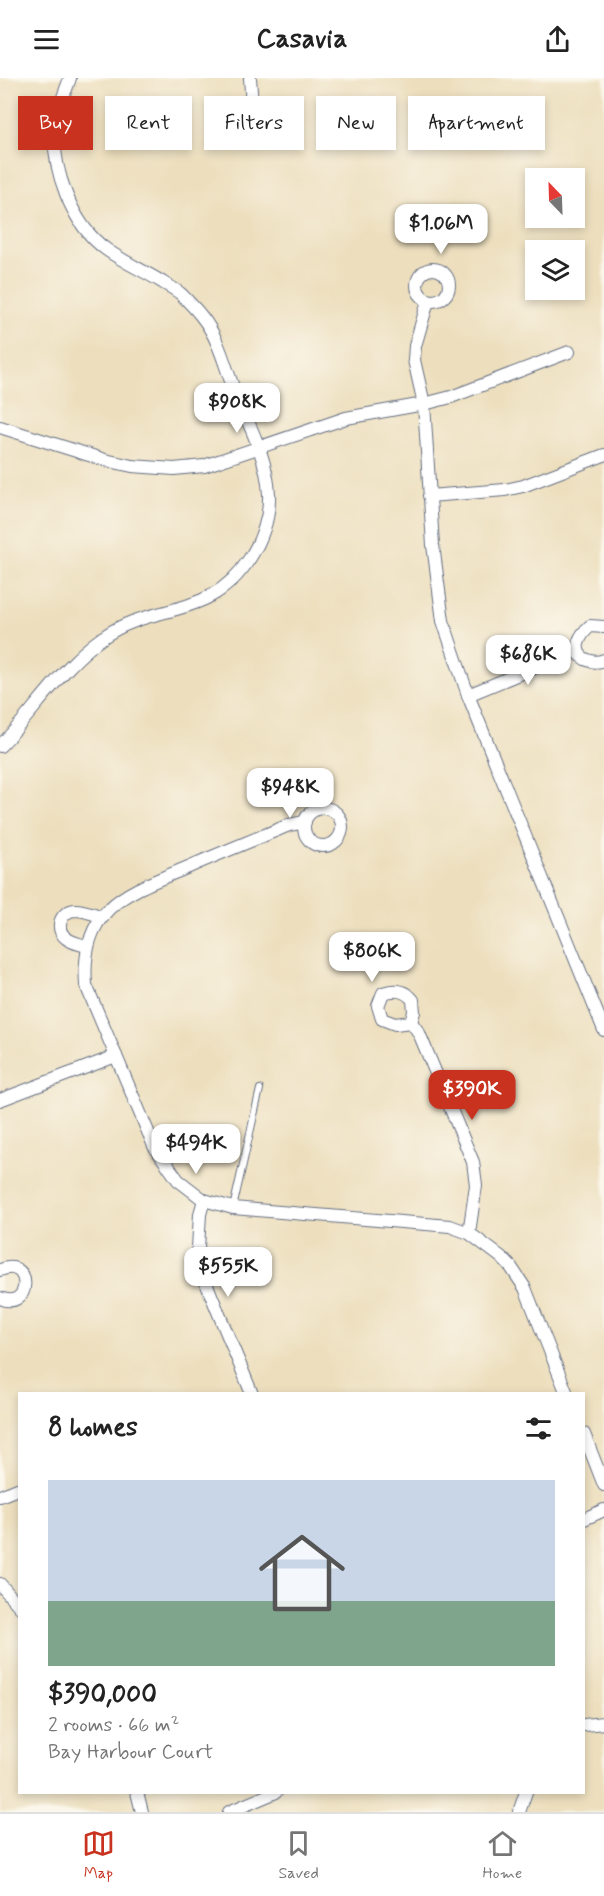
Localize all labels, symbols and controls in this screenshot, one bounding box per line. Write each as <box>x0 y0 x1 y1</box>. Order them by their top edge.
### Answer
text: Casavia <box>257 22 347 57</box>
icon: menu <box>30 23 63 56</box>
icon: share <box>541 23 574 56</box>
chip: Buy <box>18 96 93 150</box>
chip: Rent <box>105 96 192 150</box>
chip: Filters <box>204 96 304 150</box>
chip: New <box>316 96 396 150</box>
chip: Apartment <box>408 96 545 150</box>
north arrow <box>525 168 585 228</box>
map controls <box>525 168 585 300</box>
pin: $1.06M <box>392 204 490 255</box>
text: $1.06M <box>409 210 473 237</box>
button: layers <box>525 240 585 300</box>
pin: $908K <box>195 383 279 434</box>
text: $908K <box>208 389 266 416</box>
pin: $686K <box>486 635 570 686</box>
text: $686K <box>500 641 556 668</box>
pin: $948K <box>248 768 332 819</box>
text: $948K <box>261 774 319 801</box>
pin: $806K <box>330 932 414 983</box>
text: $806K <box>343 938 401 965</box>
pin: $390K <box>430 1070 514 1121</box>
text: $390K <box>443 1076 501 1103</box>
pin: $494K <box>154 1124 238 1175</box>
text: $494K <box>165 1130 227 1157</box>
pin: $555K <box>186 1247 270 1298</box>
text: $555K <box>198 1253 258 1280</box>
text: 8 homes <box>48 1411 138 1445</box>
icon: filters <box>522 1412 555 1445</box>
icon: home <box>248 1519 356 1627</box>
text: $390,000 <box>48 1678 157 1712</box>
text: 2 rooms · 66 m² <box>48 1712 179 1739</box>
text: Bay Harbour Court <box>48 1739 213 1766</box>
tab: Map <box>82 1827 115 1884</box>
tab: Saved <box>278 1827 319 1884</box>
tab: Home <box>482 1827 522 1884</box>

